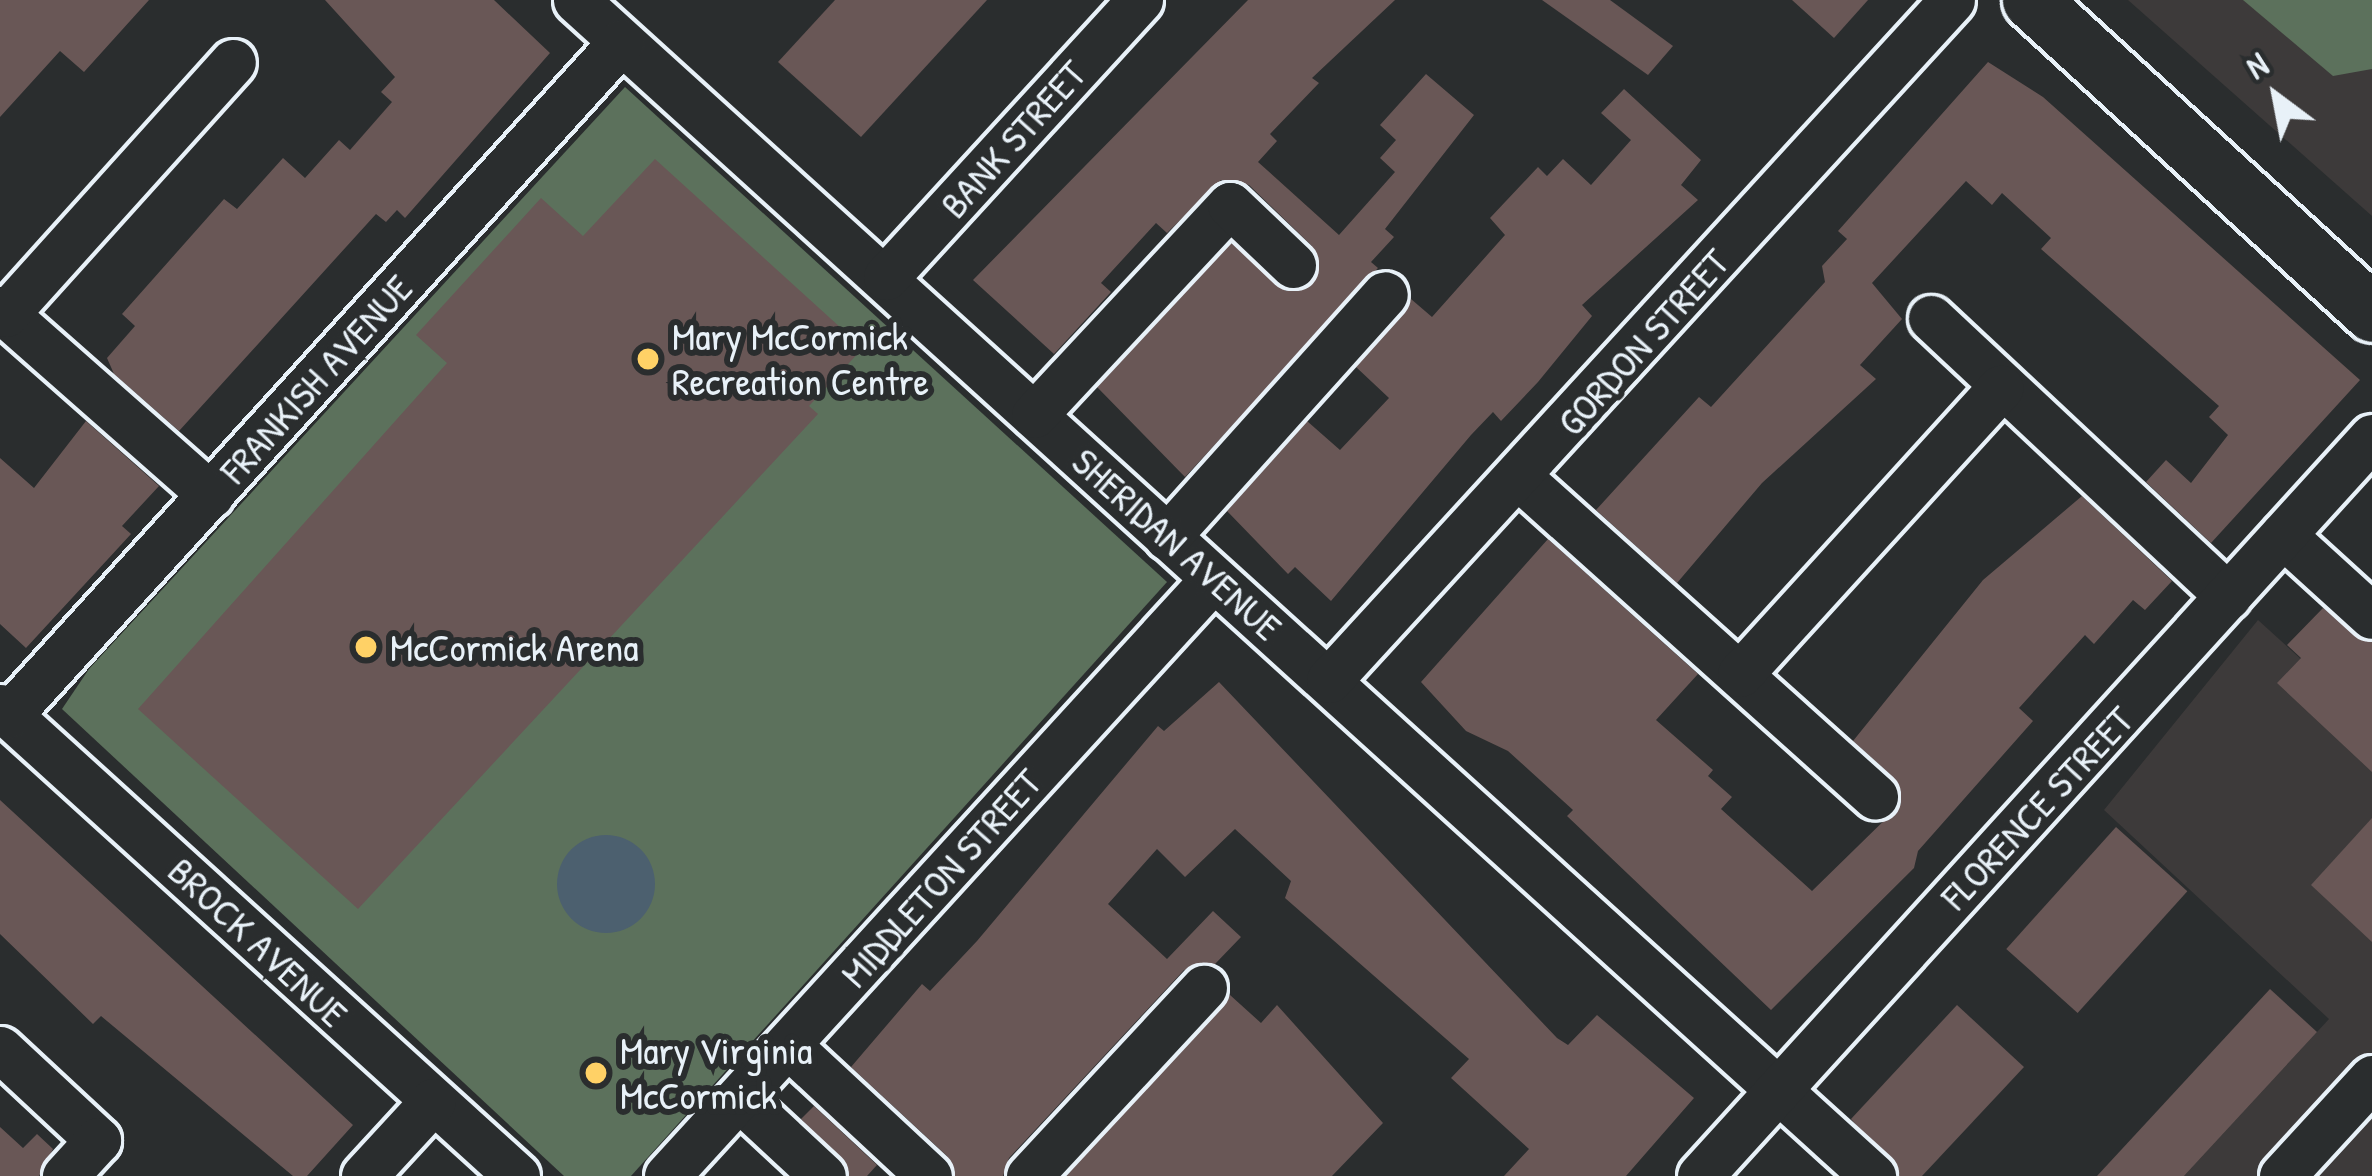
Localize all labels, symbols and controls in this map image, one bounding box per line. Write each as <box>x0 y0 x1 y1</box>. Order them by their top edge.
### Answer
north arrow <box>2216 36 2336 156</box>
text: N <box>2238 42 2276 89</box>
street label: BANK STREET <box>930 51 1096 227</box>
street label: GORDON STREET <box>1547 239 1739 445</box>
street label: FRANKISH AVENUE <box>210 265 422 493</box>
place label: Mary McCormick Recreation Centre <box>672 314 929 405</box>
marker: Mary McCormick Recreation Centre <box>635 346 661 372</box>
street label: SHERIDAN AVENUE <box>1063 438 1291 650</box>
place label: McCormick Arena <box>390 624 638 670</box>
marker: McCormick Arena <box>353 634 379 660</box>
street label: FLORENCE STREET <box>1931 697 2143 919</box>
street label: MIDDLETON STREET <box>831 759 1051 997</box>
street label: BROCK AVENUE <box>159 847 357 1037</box>
place label: Mary Virginia McCormick <box>620 1028 812 1119</box>
marker: Mary Virginia McCormick <box>583 1060 609 1086</box>

